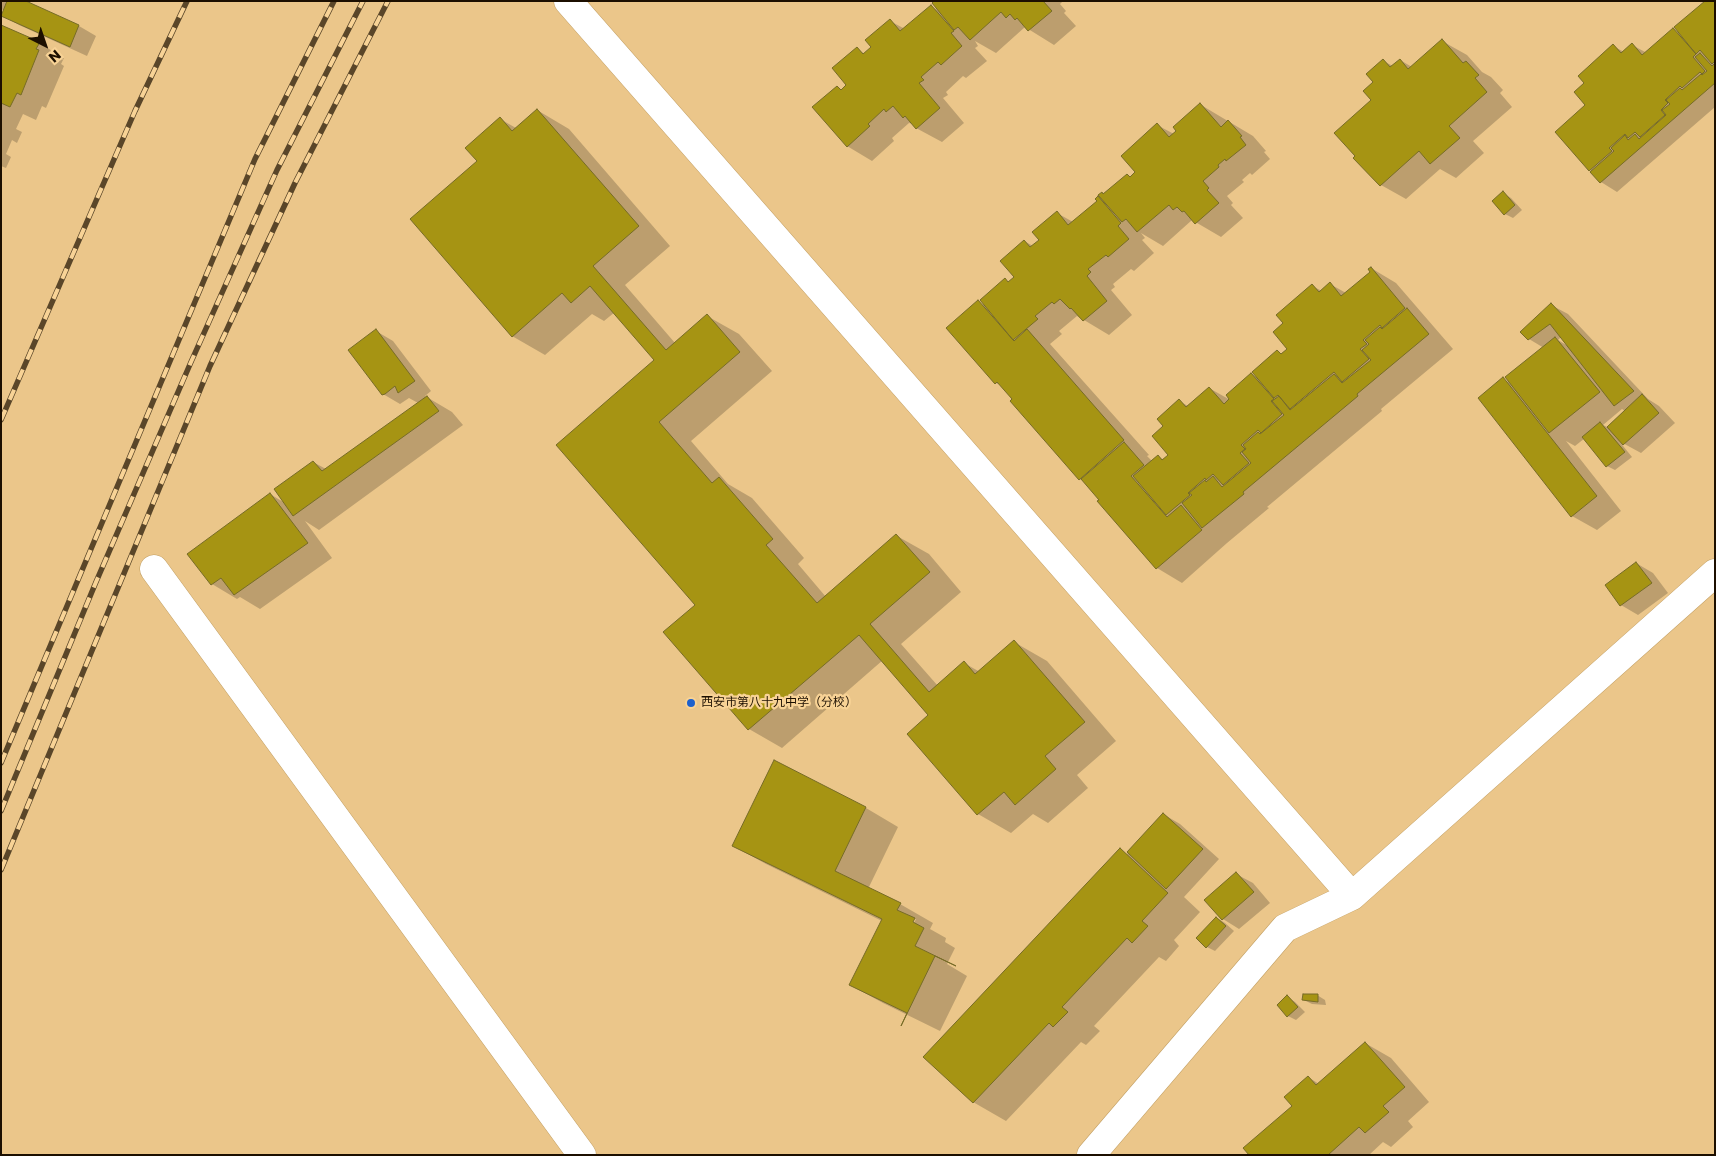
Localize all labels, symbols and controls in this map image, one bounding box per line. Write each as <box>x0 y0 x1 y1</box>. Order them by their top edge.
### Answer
north arrow <box>20 20 70 70</box>
text: N <box>44 45 65 67</box>
place label: 西安市第八十九中学（分校） <box>701 696 857 710</box>
marker: 西安市第八十九中学（分校） <box>685 697 697 709</box>

